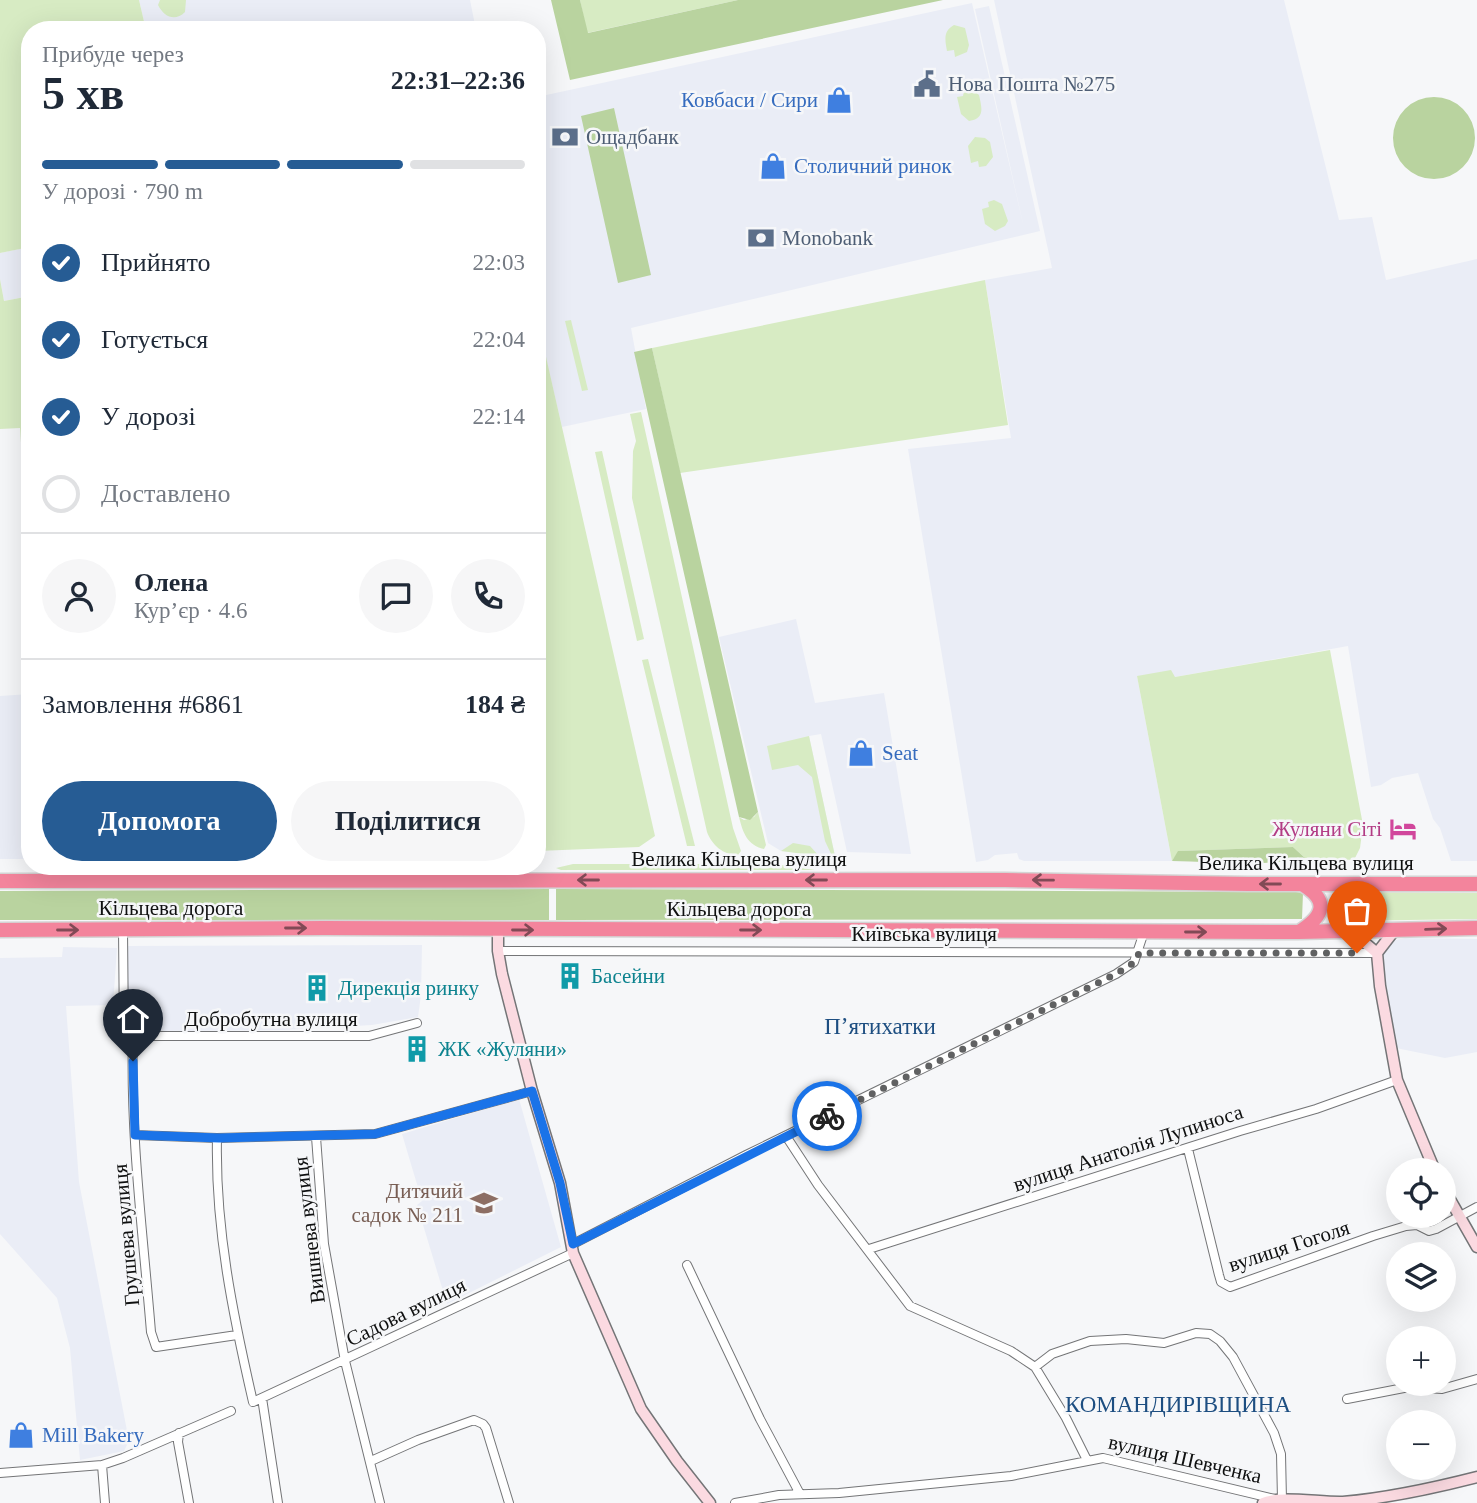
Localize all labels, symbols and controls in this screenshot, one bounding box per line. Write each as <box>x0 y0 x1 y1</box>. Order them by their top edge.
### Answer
text: Прибуде через <box>42 42 184 67</box>
text: 22:31–22:36 <box>391 66 525 95</box>
text: 5 хв <box>42 68 124 119</box>
public building icon: Нова Пошта №275 <box>912 69 942 99</box>
place label: Нова Пошта №275 <box>948 72 1115 96</box>
shop icon: Ковбаси / Сири <box>824 85 854 115</box>
place label: Ковбаси / Сири <box>681 88 818 112</box>
bank icon: Ощадбанк <box>550 122 580 152</box>
place label: Ощадбанк <box>586 125 680 149</box>
shop icon: Столичний ринок <box>758 151 788 181</box>
place label: Столичний ринок <box>794 154 953 178</box>
text: У дорозі · 790 m <box>42 179 203 204</box>
bank icon: Monobank <box>746 223 776 253</box>
place label: Monobank <box>782 226 873 250</box>
icon: check <box>42 244 80 282</box>
text: Прийнято <box>101 248 211 277</box>
text: 22:03 <box>473 250 525 275</box>
icon: check <box>42 321 80 359</box>
text: Готується <box>101 325 208 354</box>
text: 22:04 <box>473 327 525 352</box>
icon: check <box>42 398 80 436</box>
text: У дорозі <box>101 402 196 431</box>
text: 22:14 <box>473 404 525 429</box>
text: Доставлено <box>101 479 231 508</box>
button: person <box>42 559 116 633</box>
button: chat <box>359 559 433 633</box>
button: phone <box>451 559 525 633</box>
text: Олена <box>134 568 208 597</box>
text: Кур’єр · 4.6 <box>134 598 248 623</box>
text: Замовлення #6861 <box>42 690 244 719</box>
text: 184 ₴ <box>465 690 525 719</box>
shop icon: Seat <box>846 738 876 768</box>
place label: Seat <box>882 741 918 765</box>
button: Допомога <box>42 781 277 861</box>
button: Поділитися <box>291 781 525 861</box>
hotel icon: Жуляни Сіті <box>1388 814 1418 844</box>
place label: Жуляни Сіті <box>1272 817 1382 841</box>
street label: Велика Кільцева вулиця <box>631 847 847 871</box>
street label: Велика Кільцева вулиця <box>1198 851 1414 875</box>
one-way arrow <box>577 873 600 887</box>
one-way arrow <box>804 873 827 887</box>
one-way arrow <box>1032 874 1055 887</box>
one-way arrow <box>1259 877 1282 891</box>
pin <box>1327 881 1387 953</box>
icon: bag <box>1338 892 1376 930</box>
street label: Кільцева дорога <box>99 896 244 920</box>
street label: Кільцева дорога <box>667 897 812 921</box>
one-way arrow <box>284 921 307 935</box>
street label: Київська вулиця <box>851 922 997 946</box>
one-way arrow <box>56 923 79 937</box>
one-way arrow <box>511 923 534 937</box>
one-way arrow <box>739 923 762 937</box>
one-way arrow <box>1424 923 1447 936</box>
one-way arrow <box>1184 925 1207 939</box>
building icon: Басейни <box>555 961 585 991</box>
place label: Басейни <box>591 964 665 988</box>
building icon: Дирекція ринку <box>302 973 332 1003</box>
place label: Дирекція ринку <box>338 976 479 1000</box>
pin <box>103 989 163 1061</box>
icon: home <box>114 1000 152 1038</box>
street label: Добробутна вулиця <box>184 1007 358 1031</box>
district label: Пʼятихатки <box>824 1014 936 1039</box>
building icon: ЖК «Жуляни» <box>402 1034 432 1064</box>
place label: ЖК «Жуляни» <box>438 1037 567 1061</box>
courier <box>792 1081 862 1151</box>
icon: bike <box>808 1097 846 1135</box>
street label: вулиця Анатолія Лупиноса <box>1010 1099 1246 1196</box>
street label: Вишнева вулиця <box>288 1155 330 1305</box>
map controls <box>1386 1158 1456 1480</box>
button: locate <box>1386 1158 1456 1228</box>
street label: Грушева вулиця <box>108 1163 144 1307</box>
place label: Дитячий садок № 211 <box>351 1179 463 1227</box>
school or university icon: Дитячий садок № 211 <box>469 1188 499 1218</box>
street label: вулиця Гоголя <box>1225 1215 1353 1277</box>
button: layers <box>1386 1242 1456 1312</box>
street label: Садова вулиця <box>342 1273 470 1351</box>
button: + <box>1386 1326 1456 1396</box>
district label: КОМАНДИРІВЩИНА <box>1065 1392 1291 1417</box>
button: − <box>1386 1410 1456 1480</box>
shop icon: Mill Bakery <box>6 1420 36 1450</box>
place label: Mill Bakery <box>42 1423 145 1447</box>
street label: вулиця Шевченка <box>1106 1430 1265 1488</box>

